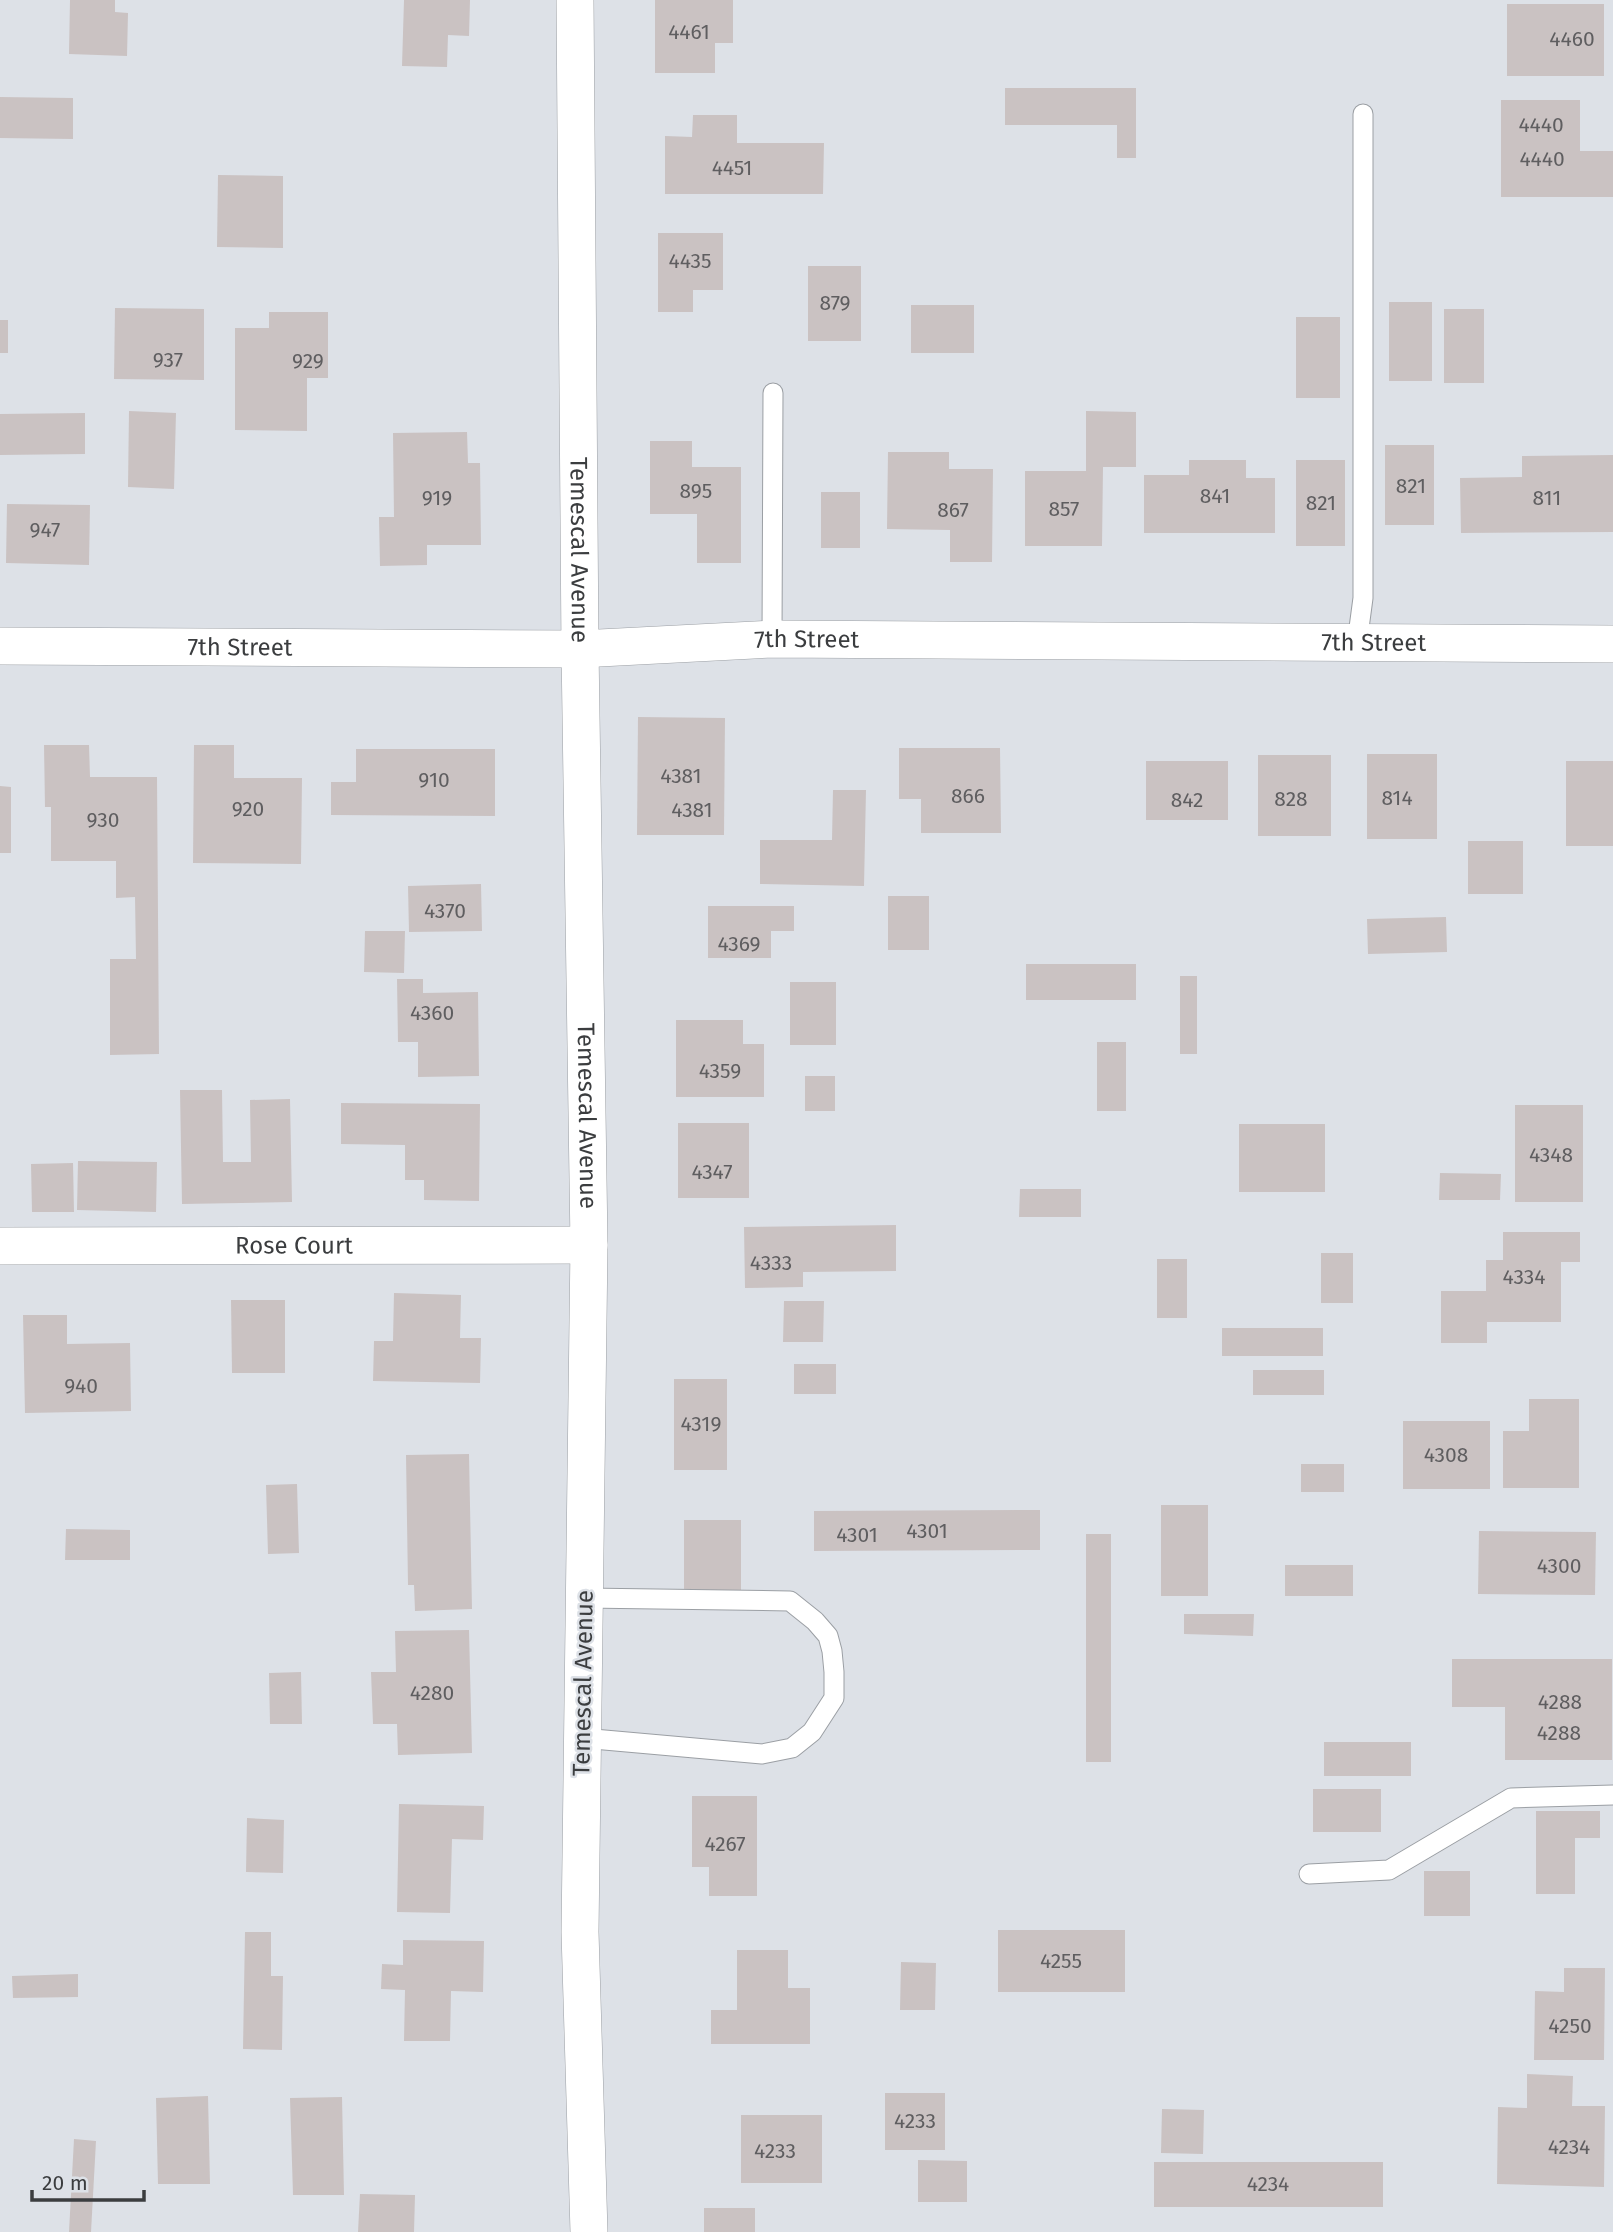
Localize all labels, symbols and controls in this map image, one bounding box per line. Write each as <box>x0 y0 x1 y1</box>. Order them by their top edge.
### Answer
house number: 4461 <box>668 19 710 45</box>
house number: 4460 <box>1549 26 1595 52</box>
house number: 4440 <box>1518 112 1564 138</box>
house number: 4440 <box>1519 146 1565 172</box>
house number: 4451 <box>712 155 752 181</box>
house number: 4435 <box>669 248 712 274</box>
house number: 879 <box>819 290 851 316</box>
house number: 937 <box>153 347 183 373</box>
house number: 929 <box>292 348 324 374</box>
street label: Temescal Avenue <box>565 457 594 643</box>
house number: 821 <box>1396 473 1426 499</box>
house number: 895 <box>680 478 712 504</box>
house number: 841 <box>1200 483 1230 509</box>
house number: 919 <box>422 485 452 511</box>
house number: 811 <box>1533 485 1561 511</box>
house number: 821 <box>1306 490 1336 516</box>
house number: 857 <box>1049 496 1079 522</box>
house number: 867 <box>937 497 969 523</box>
house number: 947 <box>30 517 60 543</box>
street label: 7th Street <box>754 625 860 654</box>
street label: 7th Street <box>1321 628 1427 657</box>
street label: 7th Street <box>187 633 293 662</box>
house number: 4381 <box>660 763 702 789</box>
house number: 910 <box>418 767 450 793</box>
house number: 866 <box>951 783 985 809</box>
house number: 814 <box>1381 785 1413 811</box>
house number: 828 <box>1274 786 1308 812</box>
house number: 842 <box>1171 787 1203 813</box>
house number: 920 <box>232 796 264 822</box>
house number: 4381 <box>671 797 713 823</box>
house number: 930 <box>87 807 119 833</box>
house number: 4370 <box>424 898 466 924</box>
house number: 4369 <box>717 931 761 957</box>
house number: 4360 <box>410 1000 454 1026</box>
street label: Temescal Avenue <box>572 1023 602 1209</box>
house number: 4359 <box>699 1058 741 1084</box>
house number: 4348 <box>1529 1142 1573 1168</box>
house number: 4347 <box>691 1159 733 1185</box>
street label: Rose Court <box>235 1231 353 1260</box>
house number: 4333 <box>750 1250 792 1276</box>
house number: 4334 <box>1503 1264 1545 1290</box>
house number: 940 <box>64 1373 98 1399</box>
house number: 4319 <box>681 1411 721 1437</box>
house number: 4308 <box>1424 1442 1468 1468</box>
house number: 4301 <box>906 1518 948 1544</box>
house number: 4301 <box>836 1522 878 1548</box>
house number: 4300 <box>1537 1553 1581 1579</box>
street label: Temescal Avenue <box>567 1590 599 1776</box>
house number: 4280 <box>410 1680 454 1706</box>
house number: 4288 <box>1538 1689 1582 1715</box>
house number: 4288 <box>1537 1720 1581 1746</box>
house number: 4267 <box>704 1831 746 1857</box>
house number: 4255 <box>1040 1948 1082 1974</box>
house number: 4250 <box>1548 2013 1592 2039</box>
house number: 4233 <box>894 2108 936 2134</box>
house number: 4234 <box>1548 2134 1590 2160</box>
house number: 4233 <box>754 2138 796 2164</box>
scale bar <box>32 2158 144 2202</box>
text: 20 m <box>42 2170 88 2196</box>
house number: 4234 <box>1247 2171 1289 2197</box>

